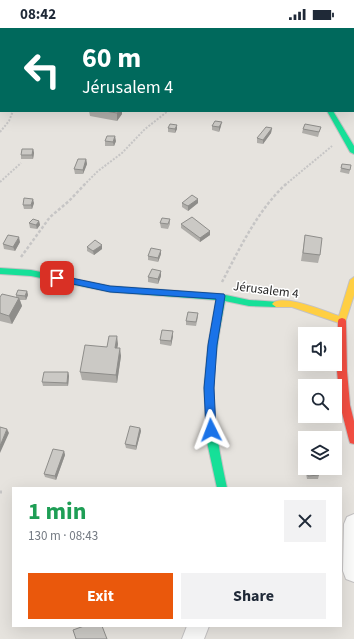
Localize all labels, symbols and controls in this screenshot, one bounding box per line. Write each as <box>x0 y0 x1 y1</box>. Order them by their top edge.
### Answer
text: 08:42 <box>20 4 56 25</box>
text: 60 m <box>82 38 141 78</box>
icon: left <box>16 44 68 96</box>
text: Jérusalem 4 <box>82 75 173 100</box>
pin <box>40 261 74 295</box>
icon: arrive <box>46 267 68 289</box>
street label: Jérusalem 4 <box>232 277 300 303</box>
map controls <box>298 327 342 475</box>
button: sound <box>298 327 342 371</box>
button: search <box>298 379 342 423</box>
position arrow <box>190 409 232 451</box>
button: layers <box>298 431 342 475</box>
text: 1 min <box>28 494 86 529</box>
button: close <box>284 500 326 542</box>
text: 130 m · 08:43 <box>28 527 98 545</box>
button: Exit <box>28 573 173 619</box>
button: Share <box>181 573 326 619</box>

